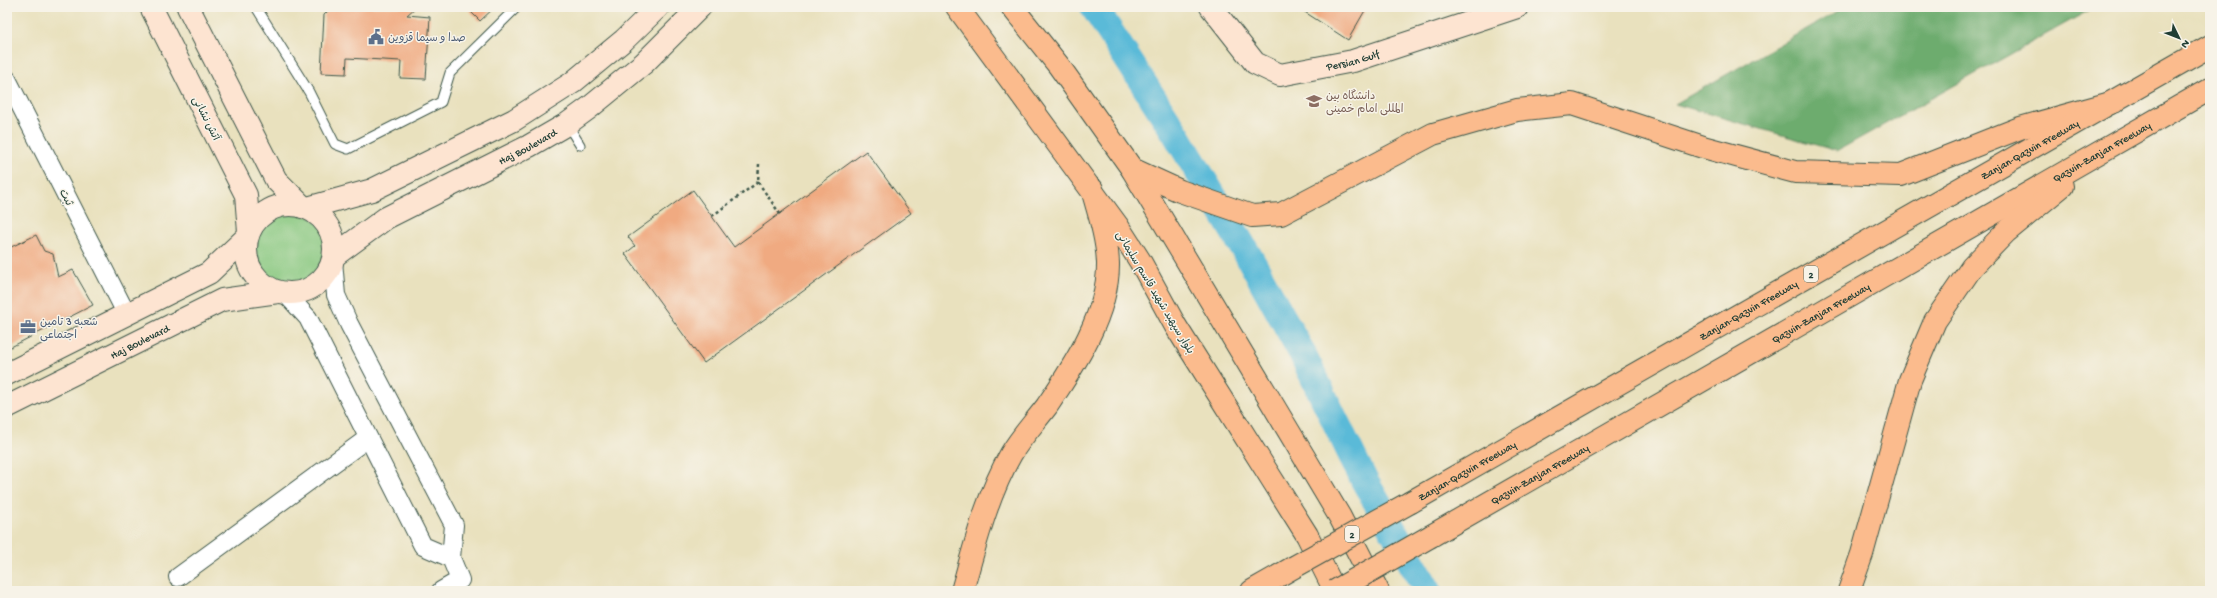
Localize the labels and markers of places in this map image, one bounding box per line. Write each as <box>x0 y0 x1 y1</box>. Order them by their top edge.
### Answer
public building icon: صدا و سیما قزوین <box>367 28 385 46</box>
place label: صدا و سیما قزوین <box>388 32 466 45</box>
place label: دانشگاه بین المللی امام خمینی <box>1326 89 1403 117</box>
school or university icon: دانشگاه بین المللی امام خمینی <box>1305 92 1323 110</box>
place label: شعبه 3 تامین اجتماعی <box>40 316 98 342</box>
office icon: شعبه 3 تامین اجتماعی <box>19 318 37 336</box>

